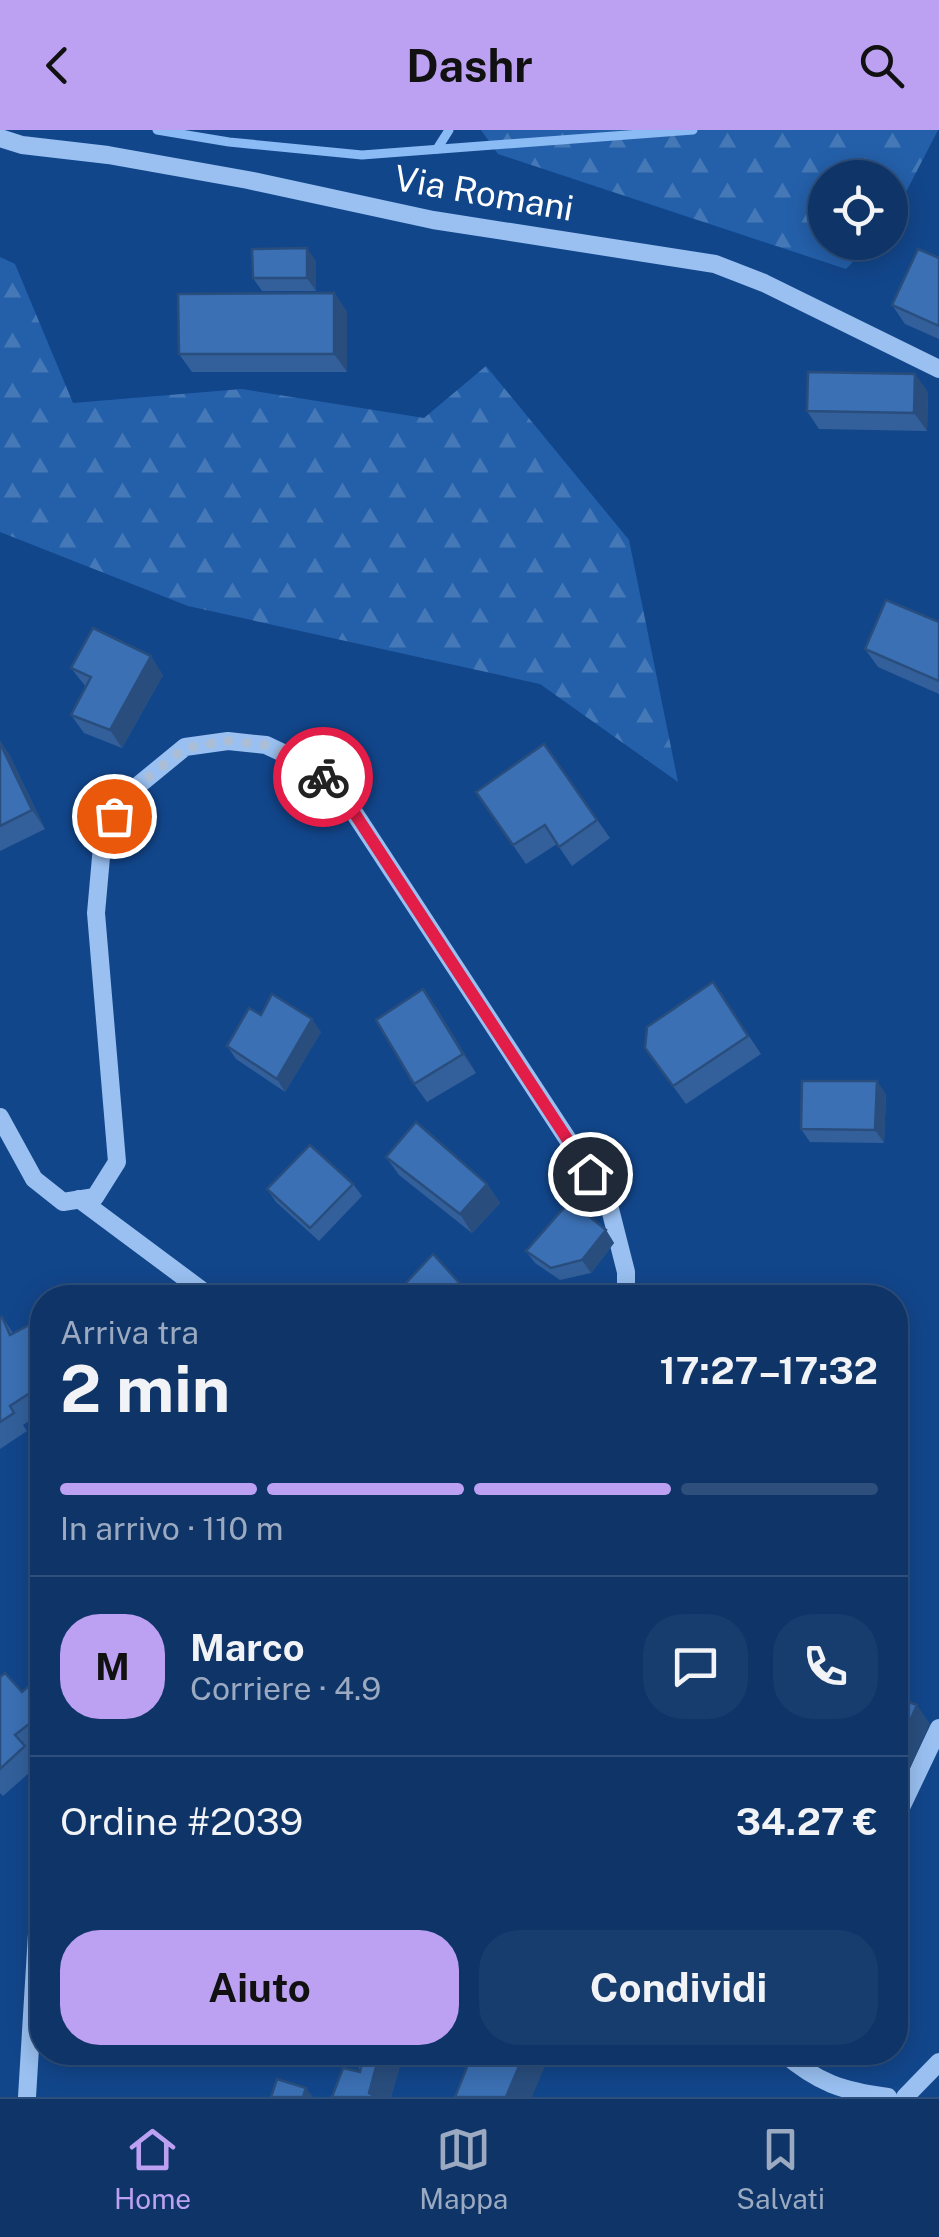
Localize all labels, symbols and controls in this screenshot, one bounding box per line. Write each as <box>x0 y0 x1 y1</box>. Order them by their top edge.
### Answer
icon: back <box>30 38 85 93</box>
icon: search <box>854 38 909 93</box>
text: Dashr <box>406 39 533 92</box>
street label: Via Romani <box>391 157 577 229</box>
map controls <box>808 160 908 260</box>
button: locate <box>808 160 908 260</box>
courier <box>273 727 373 827</box>
icon: bike <box>296 750 351 805</box>
pin <box>72 774 157 859</box>
icon: bag <box>87 789 142 844</box>
pin <box>548 1132 633 1217</box>
icon: home <box>563 1147 618 1202</box>
text: Arriva tra <box>60 1314 199 1351</box>
text: 17:27–17:32 <box>659 1348 878 1393</box>
text: 2 min <box>60 1350 230 1427</box>
text: In arrivo · 110 m <box>60 1510 283 1547</box>
button: chat <box>643 1614 748 1719</box>
button: phone <box>773 1614 878 1719</box>
text: Marco <box>190 1625 305 1670</box>
text: M <box>95 1644 130 1689</box>
text: Corriere · 4.9 <box>190 1670 381 1707</box>
text: Ordine #2039 <box>60 1799 303 1844</box>
text: 34.27 € <box>736 1799 878 1844</box>
button: Aiuto <box>60 1930 459 2045</box>
button: Condividi <box>479 1930 878 2045</box>
tab: Home <box>114 2122 191 2215</box>
tab: Mappa <box>419 2122 508 2215</box>
tab: Salvati <box>736 2122 825 2215</box>

